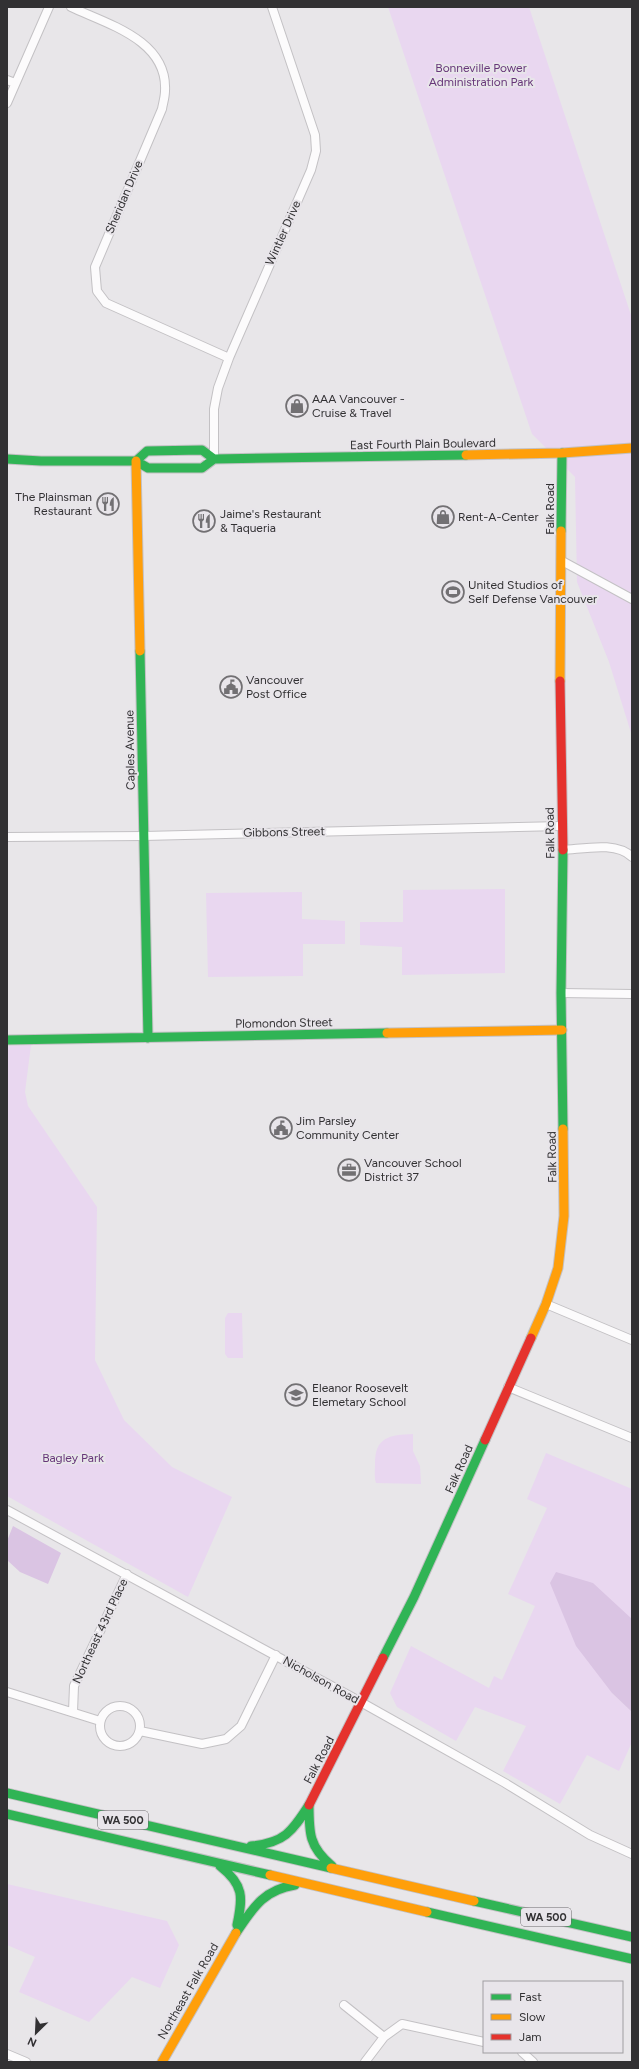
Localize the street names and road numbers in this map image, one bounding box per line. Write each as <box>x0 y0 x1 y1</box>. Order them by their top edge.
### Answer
street label: Sheridan Drive <box>102 158 146 236</box>
street label: Wintler Drive <box>262 198 304 268</box>
street label: East Fourth Plain Boulevard <box>350 436 496 452</box>
street label: Falk Road <box>543 483 557 535</box>
street label: Caples Avenue <box>122 709 138 790</box>
street label: Falk Road <box>543 807 557 859</box>
street label: Gibbons Street <box>243 824 325 840</box>
street label: Plomondon Street <box>235 1015 333 1031</box>
street label: Falk Road <box>545 1131 559 1183</box>
street label: Falk Road <box>442 1443 476 1495</box>
street label: Northeast 43rd Place <box>70 1576 131 1686</box>
street label: Nicholson Road <box>281 1653 361 1707</box>
street label: Falk Road <box>301 1734 337 1786</box>
road number: WA 500 <box>98 1811 148 1829</box>
road number: WA 500 <box>521 1908 571 1926</box>
street label: Northeast Falk Road <box>155 1940 221 2042</box>

